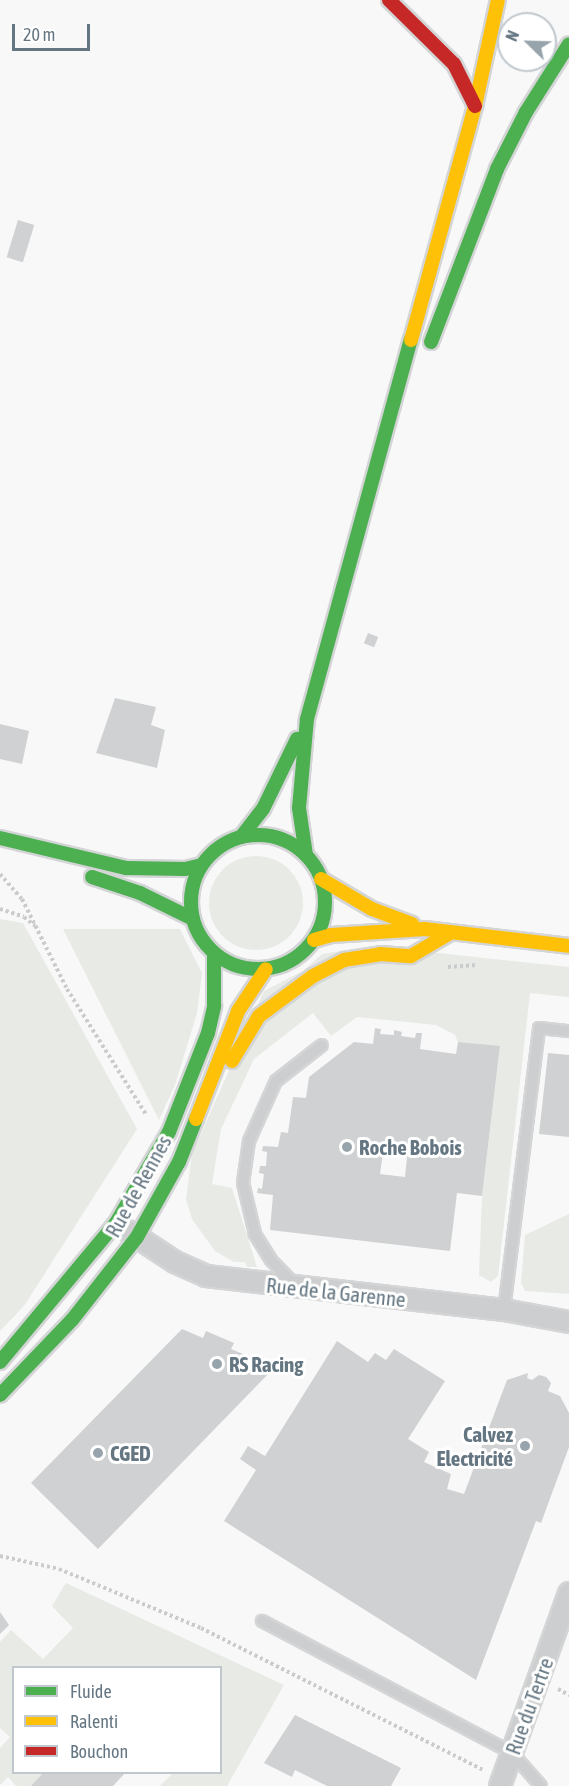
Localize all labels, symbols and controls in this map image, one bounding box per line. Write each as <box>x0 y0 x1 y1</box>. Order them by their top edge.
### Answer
scale bar <box>15 12 93 50</box>
north arrow <box>497 12 557 72</box>
text: 20 m <box>23 24 55 45</box>
text: N <box>502 28 522 44</box>
street label: Rue de Rennes <box>100 1131 176 1241</box>
place label: Roche Bobois <box>359 1134 462 1160</box>
marker: Roche Bobois <box>340 1140 354 1154</box>
street label: Rue de la Garenne <box>265 1272 407 1312</box>
place label: RS Racing <box>229 1351 303 1377</box>
marker: RS Racing <box>210 1357 224 1371</box>
place label: Calvez Electricité <box>436 1421 513 1471</box>
marker: Calvez Electricité <box>518 1439 532 1453</box>
place label: CGED <box>110 1440 151 1466</box>
marker: CGED <box>91 1446 105 1460</box>
street label: Rue du Tertre <box>500 1654 558 1758</box>
legend <box>12 1666 222 1774</box>
text: Fluide <box>70 1681 112 1702</box>
text: Ralenti <box>70 1711 118 1732</box>
text: Bouchon <box>70 1741 128 1762</box>

